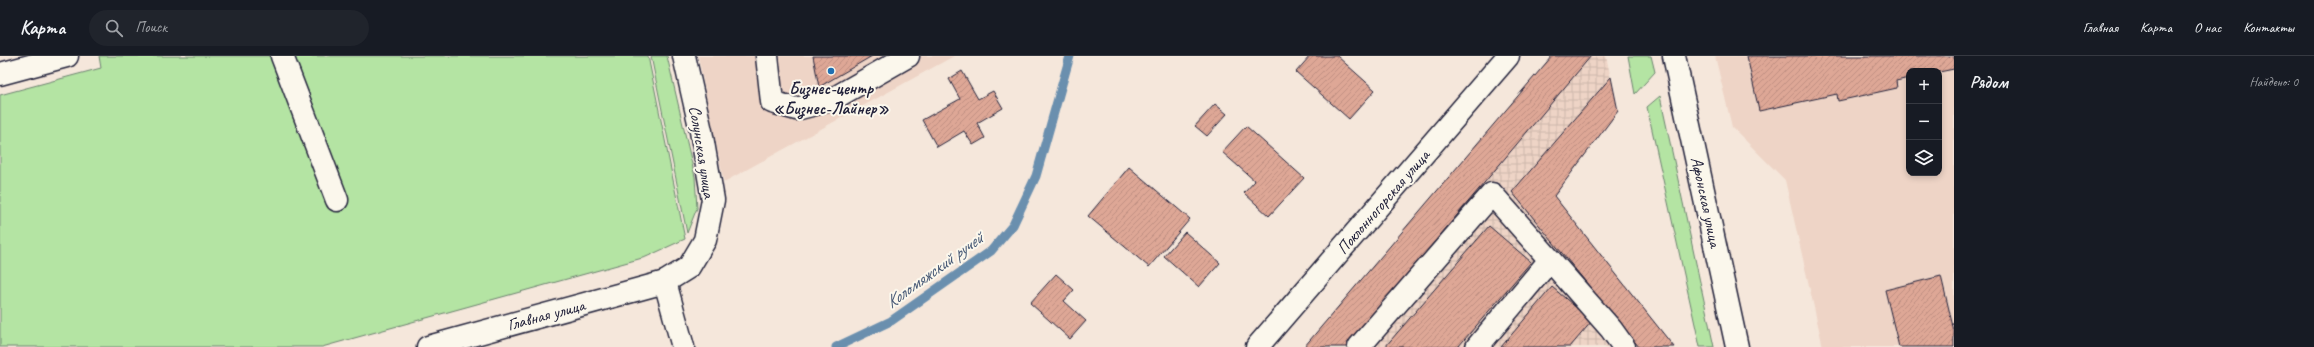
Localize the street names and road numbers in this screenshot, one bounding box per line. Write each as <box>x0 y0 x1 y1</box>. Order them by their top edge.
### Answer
street label: Солунская улица <box>684 104 720 201</box>
street label: Поклонногорская улица <box>1332 144 1435 259</box>
street label: Афонская улица <box>1686 155 1726 251</box>
street label: Главная улица <box>505 294 589 335</box>

